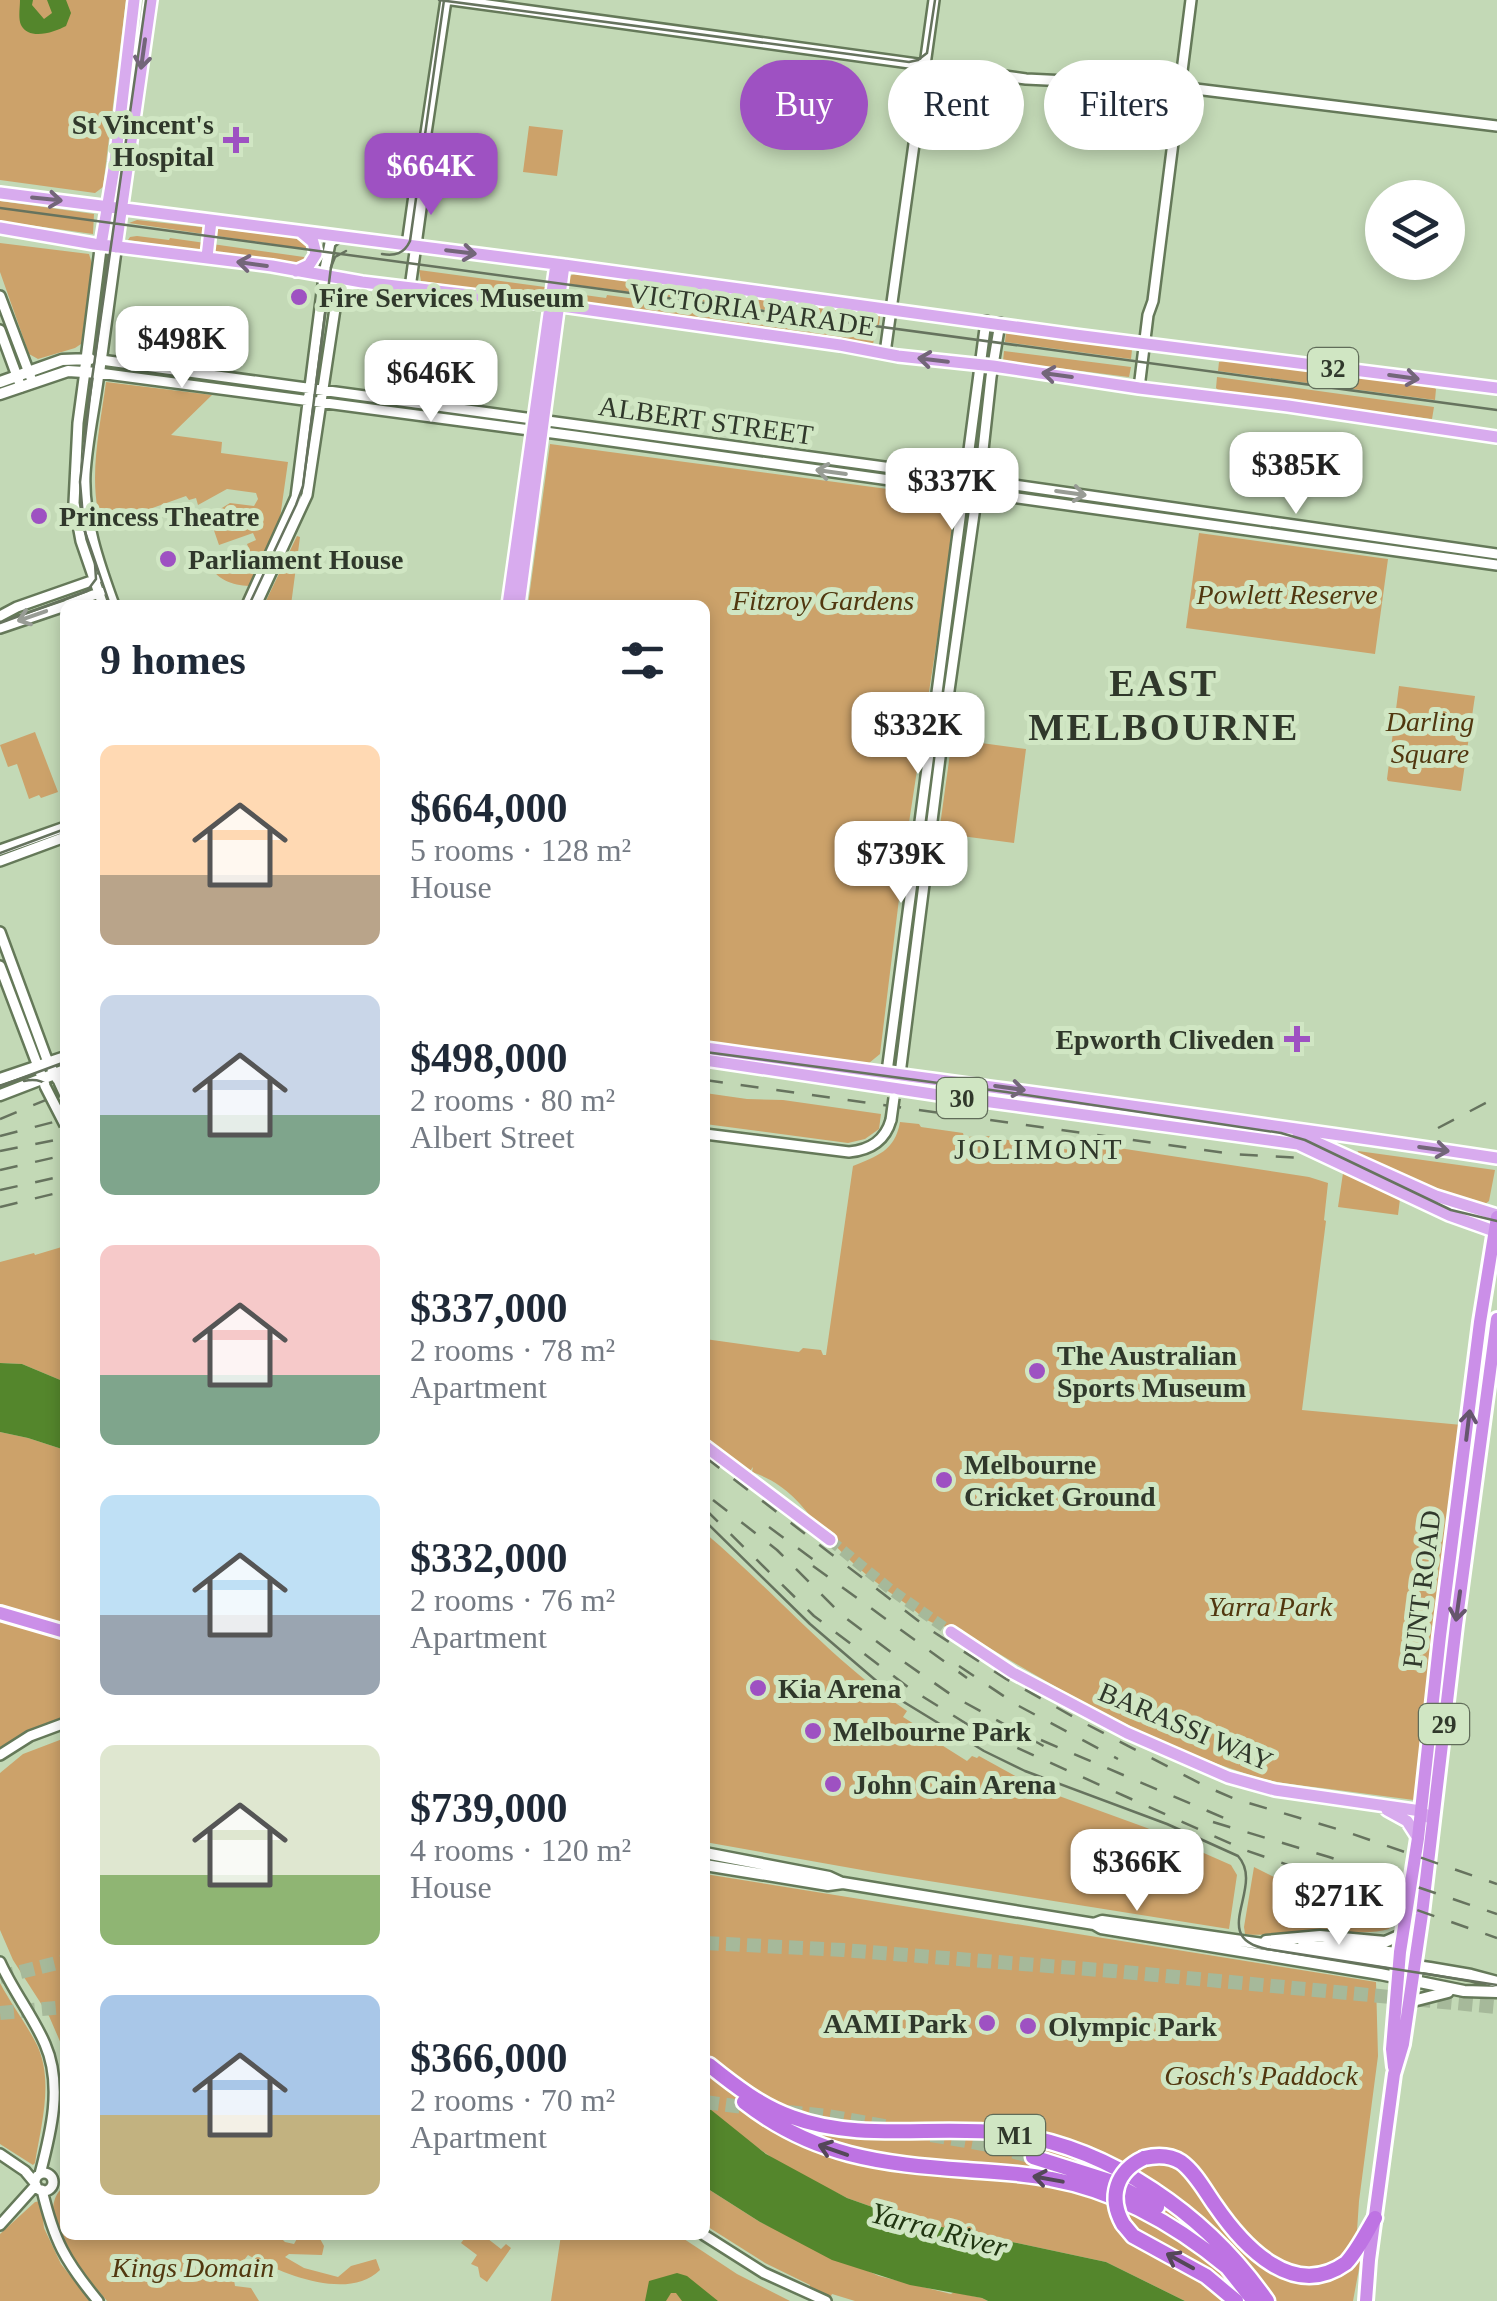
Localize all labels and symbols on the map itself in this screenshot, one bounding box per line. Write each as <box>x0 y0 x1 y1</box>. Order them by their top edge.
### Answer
one-way arrow <box>134 37 152 69</box>
place label: St Vincent's Hospital <box>72 109 214 172</box>
marker: St Vincent's Hospital <box>223 127 249 153</box>
pin: $664K <box>361 133 501 218</box>
one-way arrow <box>31 190 63 209</box>
one-way arrow <box>445 243 477 261</box>
one-way arrow <box>236 254 268 272</box>
street label: VICTORIA PARADE <box>627 277 877 342</box>
place label: Fire Services Museum <box>319 282 584 313</box>
marker: Fire Services Museum <box>288 286 310 308</box>
pin: $498K <box>112 306 252 391</box>
pin: $646K <box>361 340 501 425</box>
road number: 32 <box>1308 348 1358 388</box>
one-way arrow <box>917 350 949 369</box>
one-way arrow <box>1041 366 1073 384</box>
one-way arrow <box>1388 368 1420 386</box>
street label: ALBERT STREET <box>597 390 815 451</box>
pin: $385K <box>1226 432 1366 517</box>
pin: $337K <box>882 448 1022 533</box>
one-way arrow <box>815 463 847 481</box>
one-way arrow <box>1055 485 1087 503</box>
place label: Princess Theatre <box>59 501 259 532</box>
marker: Princess Theatre <box>28 505 50 527</box>
place label: Parliament House <box>188 544 403 575</box>
marker: Parliament House <box>157 548 179 570</box>
park label: Powlett Reserve <box>1195 579 1378 610</box>
park label: Fitzroy Gardens <box>731 585 914 616</box>
one-way arrow <box>17 609 49 627</box>
district label: EAST MELBOURNE <box>1028 662 1300 748</box>
pin: $332K <box>848 692 988 777</box>
park label: Darling Square <box>1385 706 1474 769</box>
pin: $739K <box>831 821 971 906</box>
place label: Epworth Cliveden <box>1055 1024 1274 1055</box>
marker: Epworth Cliveden <box>1284 1026 1310 1052</box>
road number: 30 <box>937 1078 987 1118</box>
one-way arrow <box>994 1080 1026 1098</box>
district label: JOLIMONT <box>954 1132 1124 1165</box>
one-way arrow <box>1417 1140 1450 1158</box>
place label: The Australian Sports Museum <box>1057 1340 1246 1403</box>
marker: The Australian Sports Museum <box>1026 1360 1048 1382</box>
one-way arrow <box>1459 1410 1478 1442</box>
place label: Melbourne Cricket Ground <box>964 1449 1156 1512</box>
marker: Melbourne Cricket Ground <box>933 1469 955 1491</box>
street label: PUNT ROAD <box>1396 1508 1447 1670</box>
one-way arrow <box>1449 1590 1467 1622</box>
park label: Yarra Park <box>1208 1591 1333 1622</box>
place label: Kia Arena <box>778 1673 901 1704</box>
street label: BARASSI WAY <box>1094 1676 1277 1777</box>
marker: Kia Arena <box>747 1677 769 1699</box>
road number: 29 <box>1419 1704 1469 1744</box>
place label: Melbourne Park <box>833 1716 1032 1747</box>
marker: Melbourne Park <box>802 1720 824 1742</box>
place label: John Cain Arena <box>853 1769 1056 1800</box>
marker: John Cain Arena <box>822 1773 844 1795</box>
pin: $366K <box>1067 1829 1207 1914</box>
pin: $271K <box>1269 1863 1409 1948</box>
place label: AAMI Park <box>823 2008 967 2039</box>
place label: Olympic Park <box>1048 2011 1217 2042</box>
marker: AAMI Park <box>976 2012 998 2034</box>
marker: Olympic Park <box>1017 2015 1039 2037</box>
park label: Gosch's Paddock <box>1164 2060 1358 2091</box>
road number: M1 <box>985 2115 1045 2155</box>
one-way arrow <box>817 2140 849 2158</box>
one-way arrow <box>1033 2168 1065 2187</box>
water label: Yarra River <box>867 2195 1011 2264</box>
one-way arrow <box>1166 2250 1196 2270</box>
park label: Kings Domain <box>111 2252 274 2283</box>

